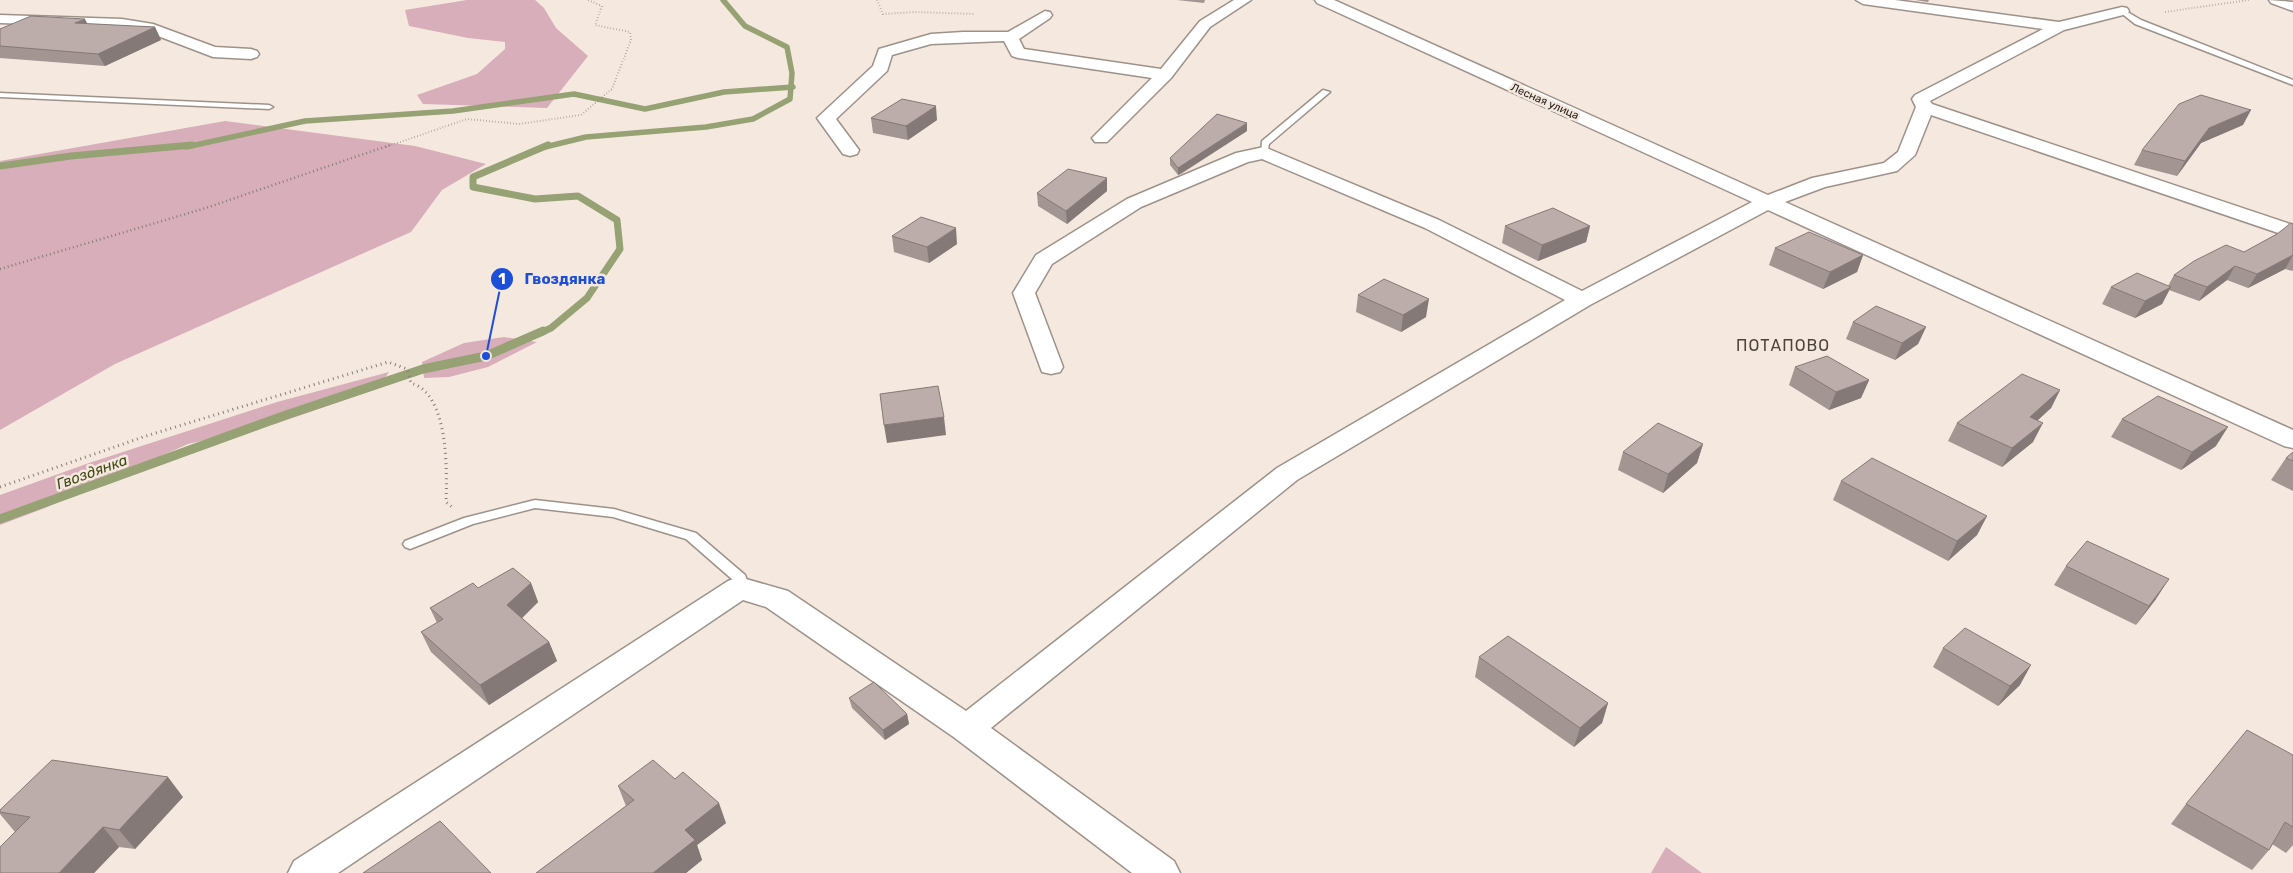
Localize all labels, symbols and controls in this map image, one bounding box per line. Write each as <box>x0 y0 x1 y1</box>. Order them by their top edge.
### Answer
street label: Лесная улица <box>1509 81 1581 122</box>
callout: Гвоздянка <box>490 264 616 294</box>
text: 1 <box>498 270 506 288</box>
text: Гвоздянка <box>525 270 606 288</box>
district label: ПОТАПОВО <box>1736 336 1830 355</box>
water label: Гвоздянка <box>54 451 130 493</box>

